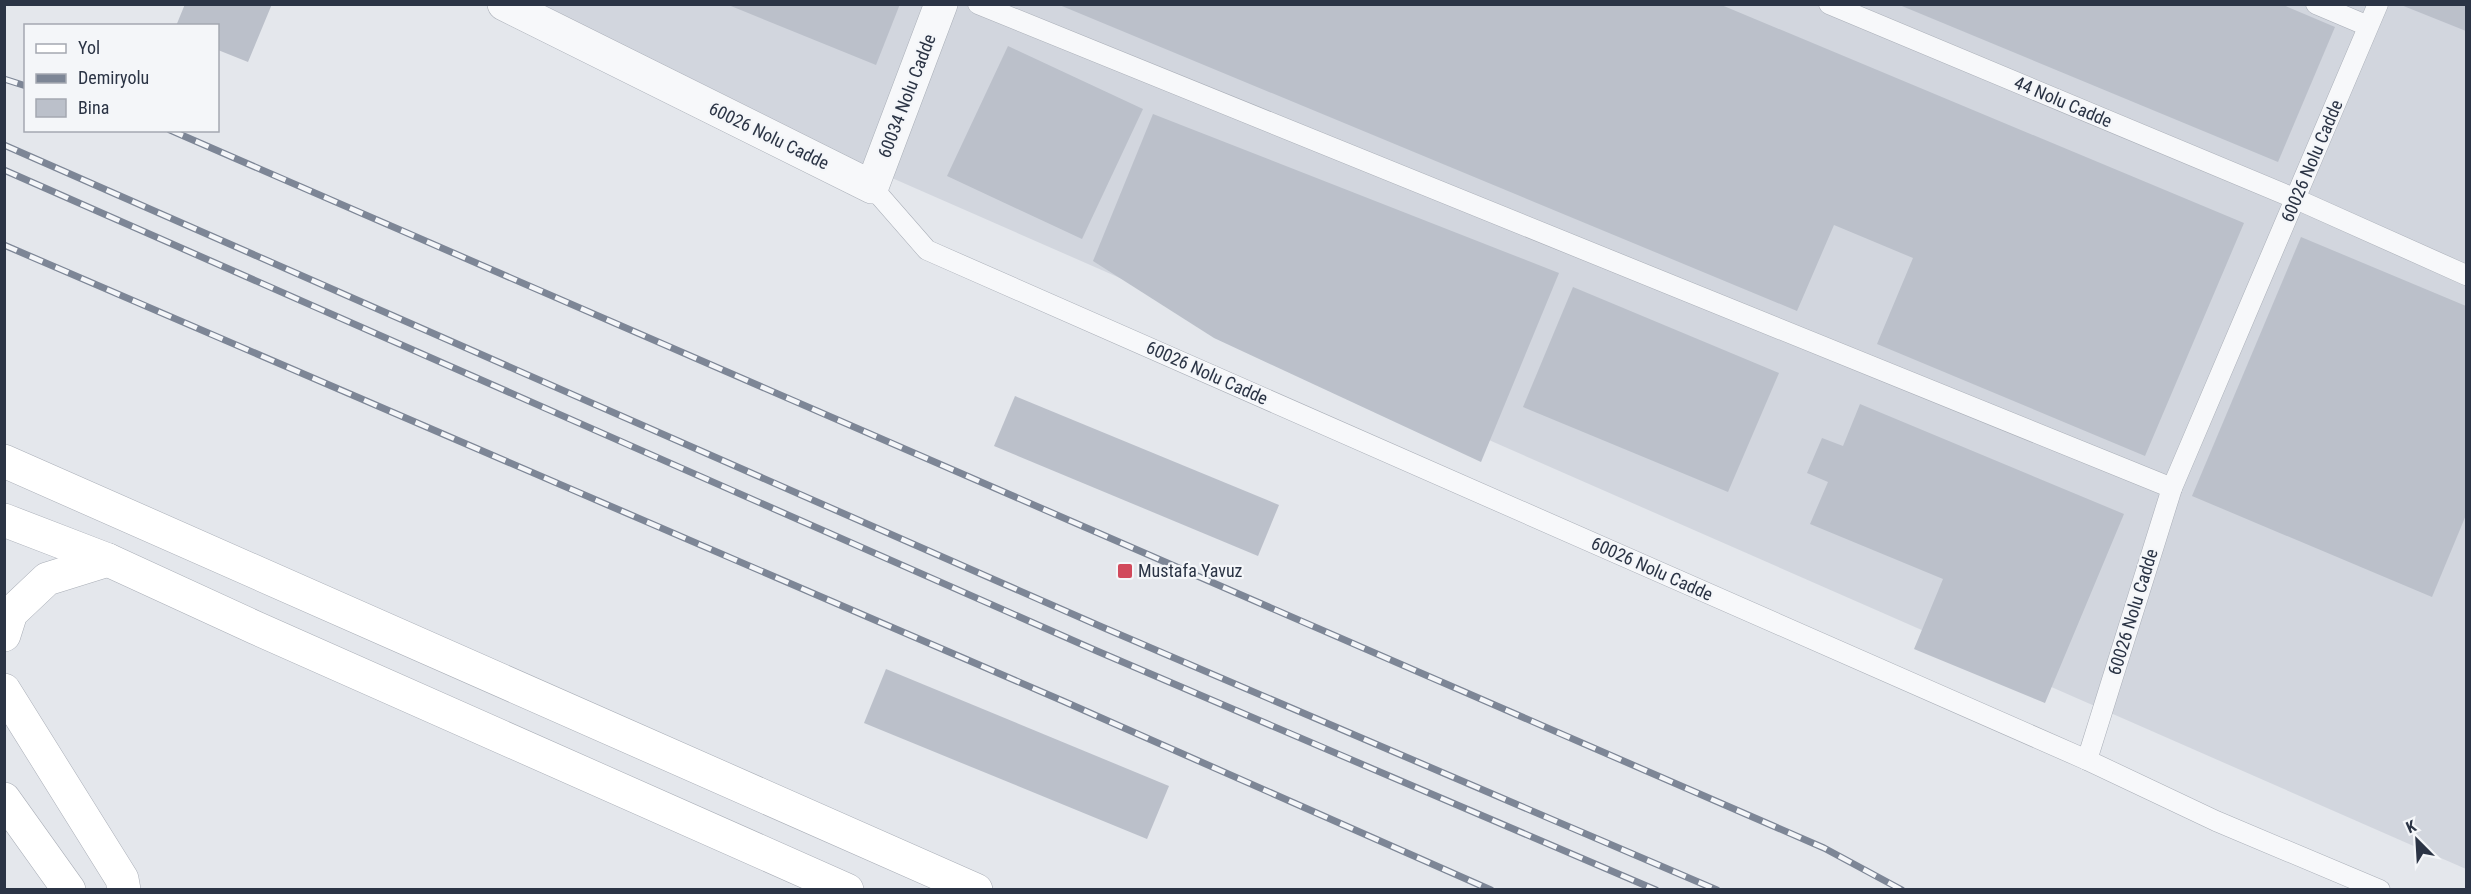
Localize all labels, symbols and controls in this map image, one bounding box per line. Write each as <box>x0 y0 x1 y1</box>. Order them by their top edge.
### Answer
legend <box>24 24 219 132</box>
street label: 60034 Nolu Cadde <box>873 31 940 161</box>
text: Yol <box>78 37 100 58</box>
text: Demiryolu <box>78 67 149 88</box>
street label: 44 Nolu Cadde <box>2011 72 2115 132</box>
street label: 60026 Nolu Cadde <box>2276 96 2347 225</box>
text: Bina <box>78 97 109 118</box>
street label: 60026 Nolu Cadde <box>706 97 833 174</box>
street label: 60026 Nolu Cadde <box>1143 336 1271 409</box>
street label: 60026 Nolu Cadde <box>1588 532 1716 605</box>
street label: 60026 Nolu Cadde <box>2103 546 2162 677</box>
place label: Mustafa Yavuz <box>1138 560 1243 581</box>
marker: Mustafa Yavuz <box>1116 562 1134 580</box>
north arrow <box>2387 810 2447 870</box>
text: K <box>2403 816 2419 837</box>

